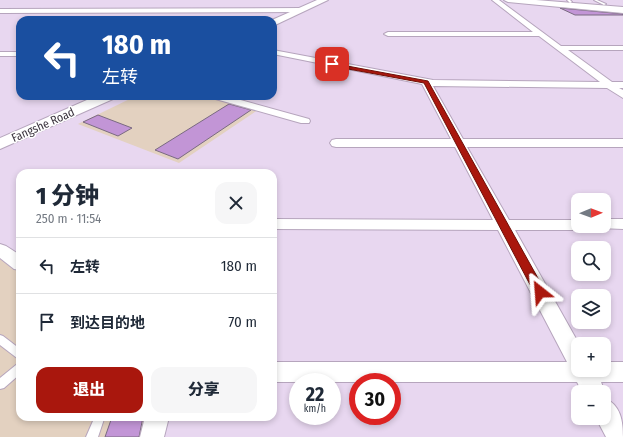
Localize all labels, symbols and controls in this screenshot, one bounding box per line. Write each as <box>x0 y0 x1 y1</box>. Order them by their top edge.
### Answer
text: 180 m <box>102 28 171 61</box>
icon: left <box>36 32 88 84</box>
pin <box>315 47 349 81</box>
icon: arrive <box>321 53 343 75</box>
text: 左转 <box>102 66 138 88</box>
street label: Fangshe Road <box>9 105 77 145</box>
text: 1 分钟 <box>36 182 99 210</box>
button: close <box>215 182 257 224</box>
north arrow <box>571 193 611 233</box>
map controls <box>571 193 611 425</box>
text: 250 m · 11:54 <box>36 211 101 226</box>
button: search <box>571 241 611 281</box>
icon: left <box>36 255 58 277</box>
text: 180 m <box>221 257 257 275</box>
text: 左转 <box>70 258 100 276</box>
position arrow <box>519 271 561 313</box>
button: layers <box>571 289 611 329</box>
icon: arrive <box>36 311 58 333</box>
text: 70 m <box>228 313 257 331</box>
text: 到达目的地 <box>70 314 145 332</box>
button: + <box>571 337 611 377</box>
button: 退出 <box>36 367 143 413</box>
button: 分享 <box>151 367 257 413</box>
speed limit sign: 30 <box>349 373 401 425</box>
text: 22 <box>306 382 324 406</box>
button: − <box>571 385 611 425</box>
text: km/h <box>304 403 326 415</box>

